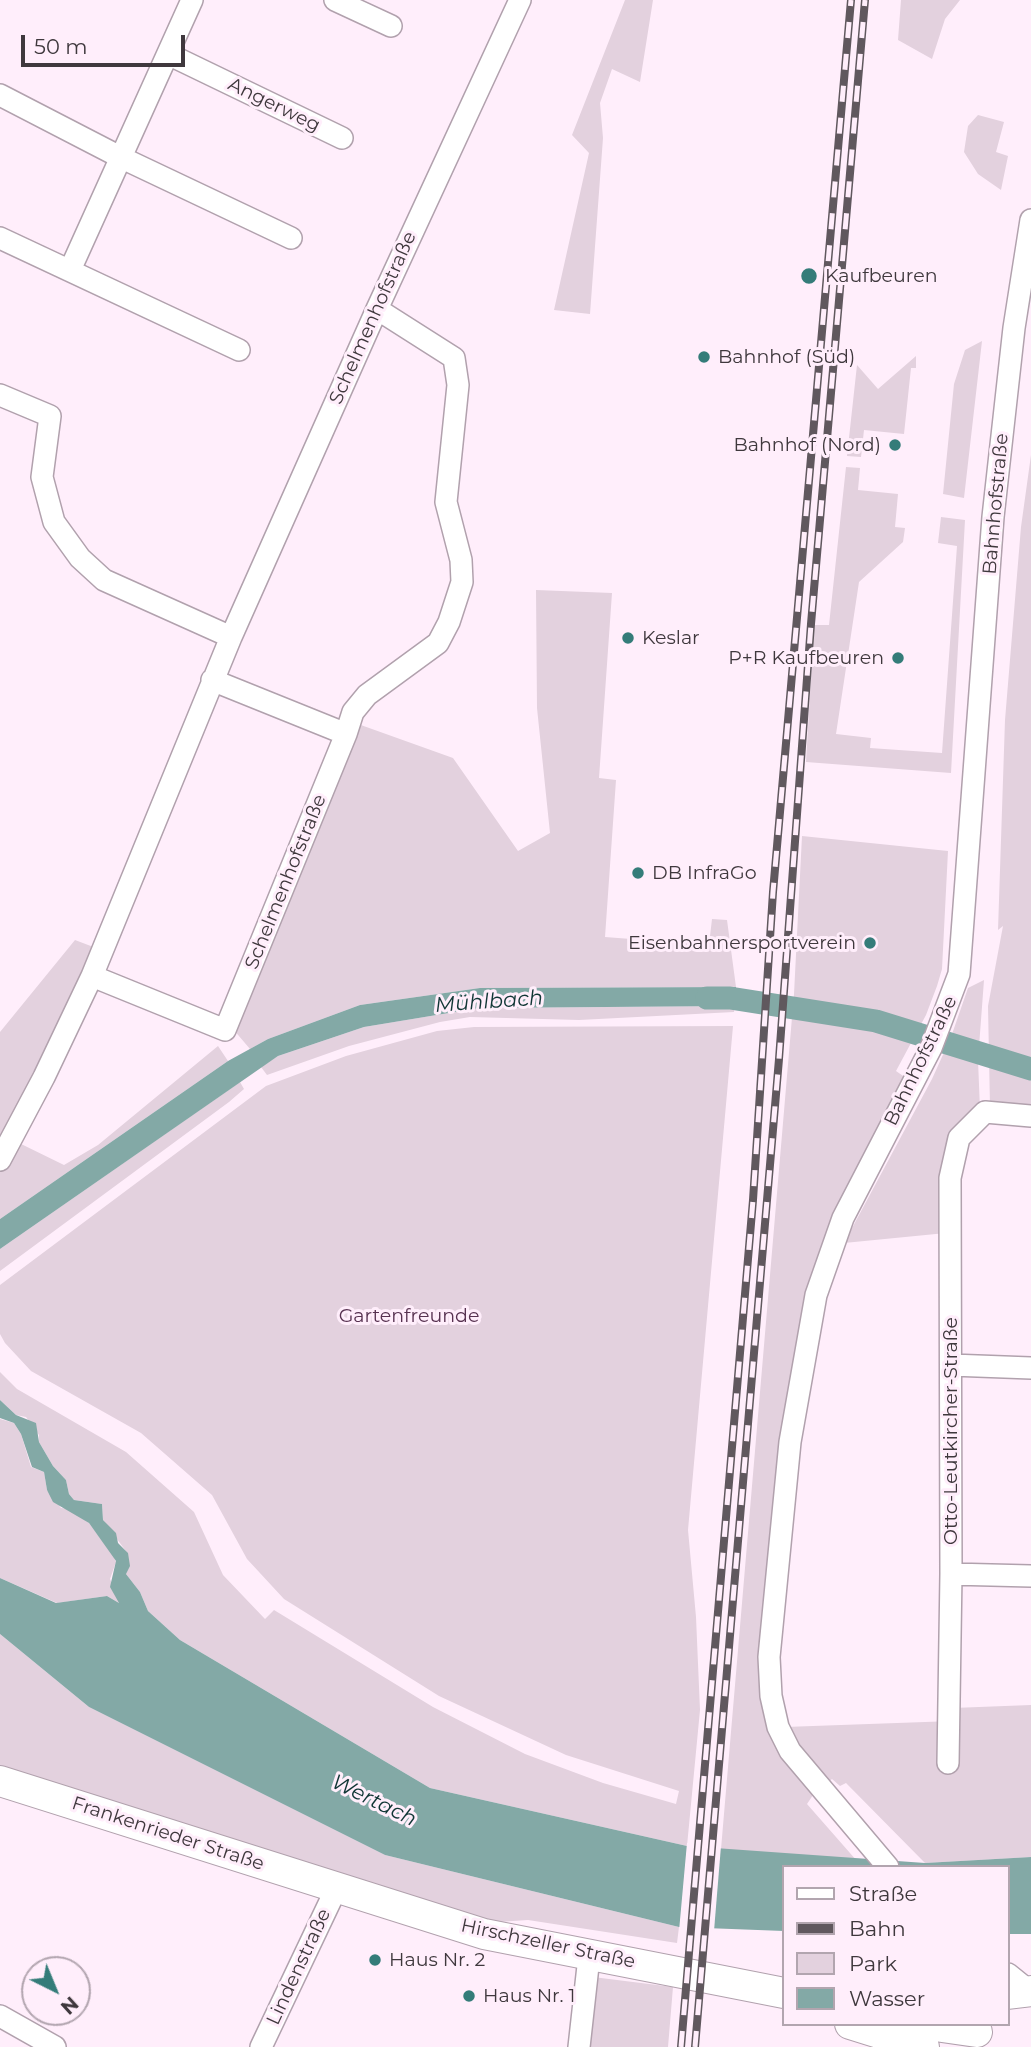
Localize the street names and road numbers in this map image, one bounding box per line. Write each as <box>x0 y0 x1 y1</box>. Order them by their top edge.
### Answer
street label: Angerweg <box>224 73 324 137</box>
street label: Schelmenhofstraße <box>325 228 421 408</box>
street label: Bahnhofstraße <box>978 432 1014 576</box>
street label: Schelmenhofstraße <box>240 791 332 973</box>
street label: Bahnhofstraße <box>880 992 962 1130</box>
street label: Otto-Leutkircher-Straße <box>940 1317 962 1545</box>
street label: Frankenrieder Straße <box>69 1792 267 1876</box>
street label: Lindenstraße <box>262 1905 336 2029</box>
street label: Hirschzeller Straße <box>459 1914 637 1974</box>

